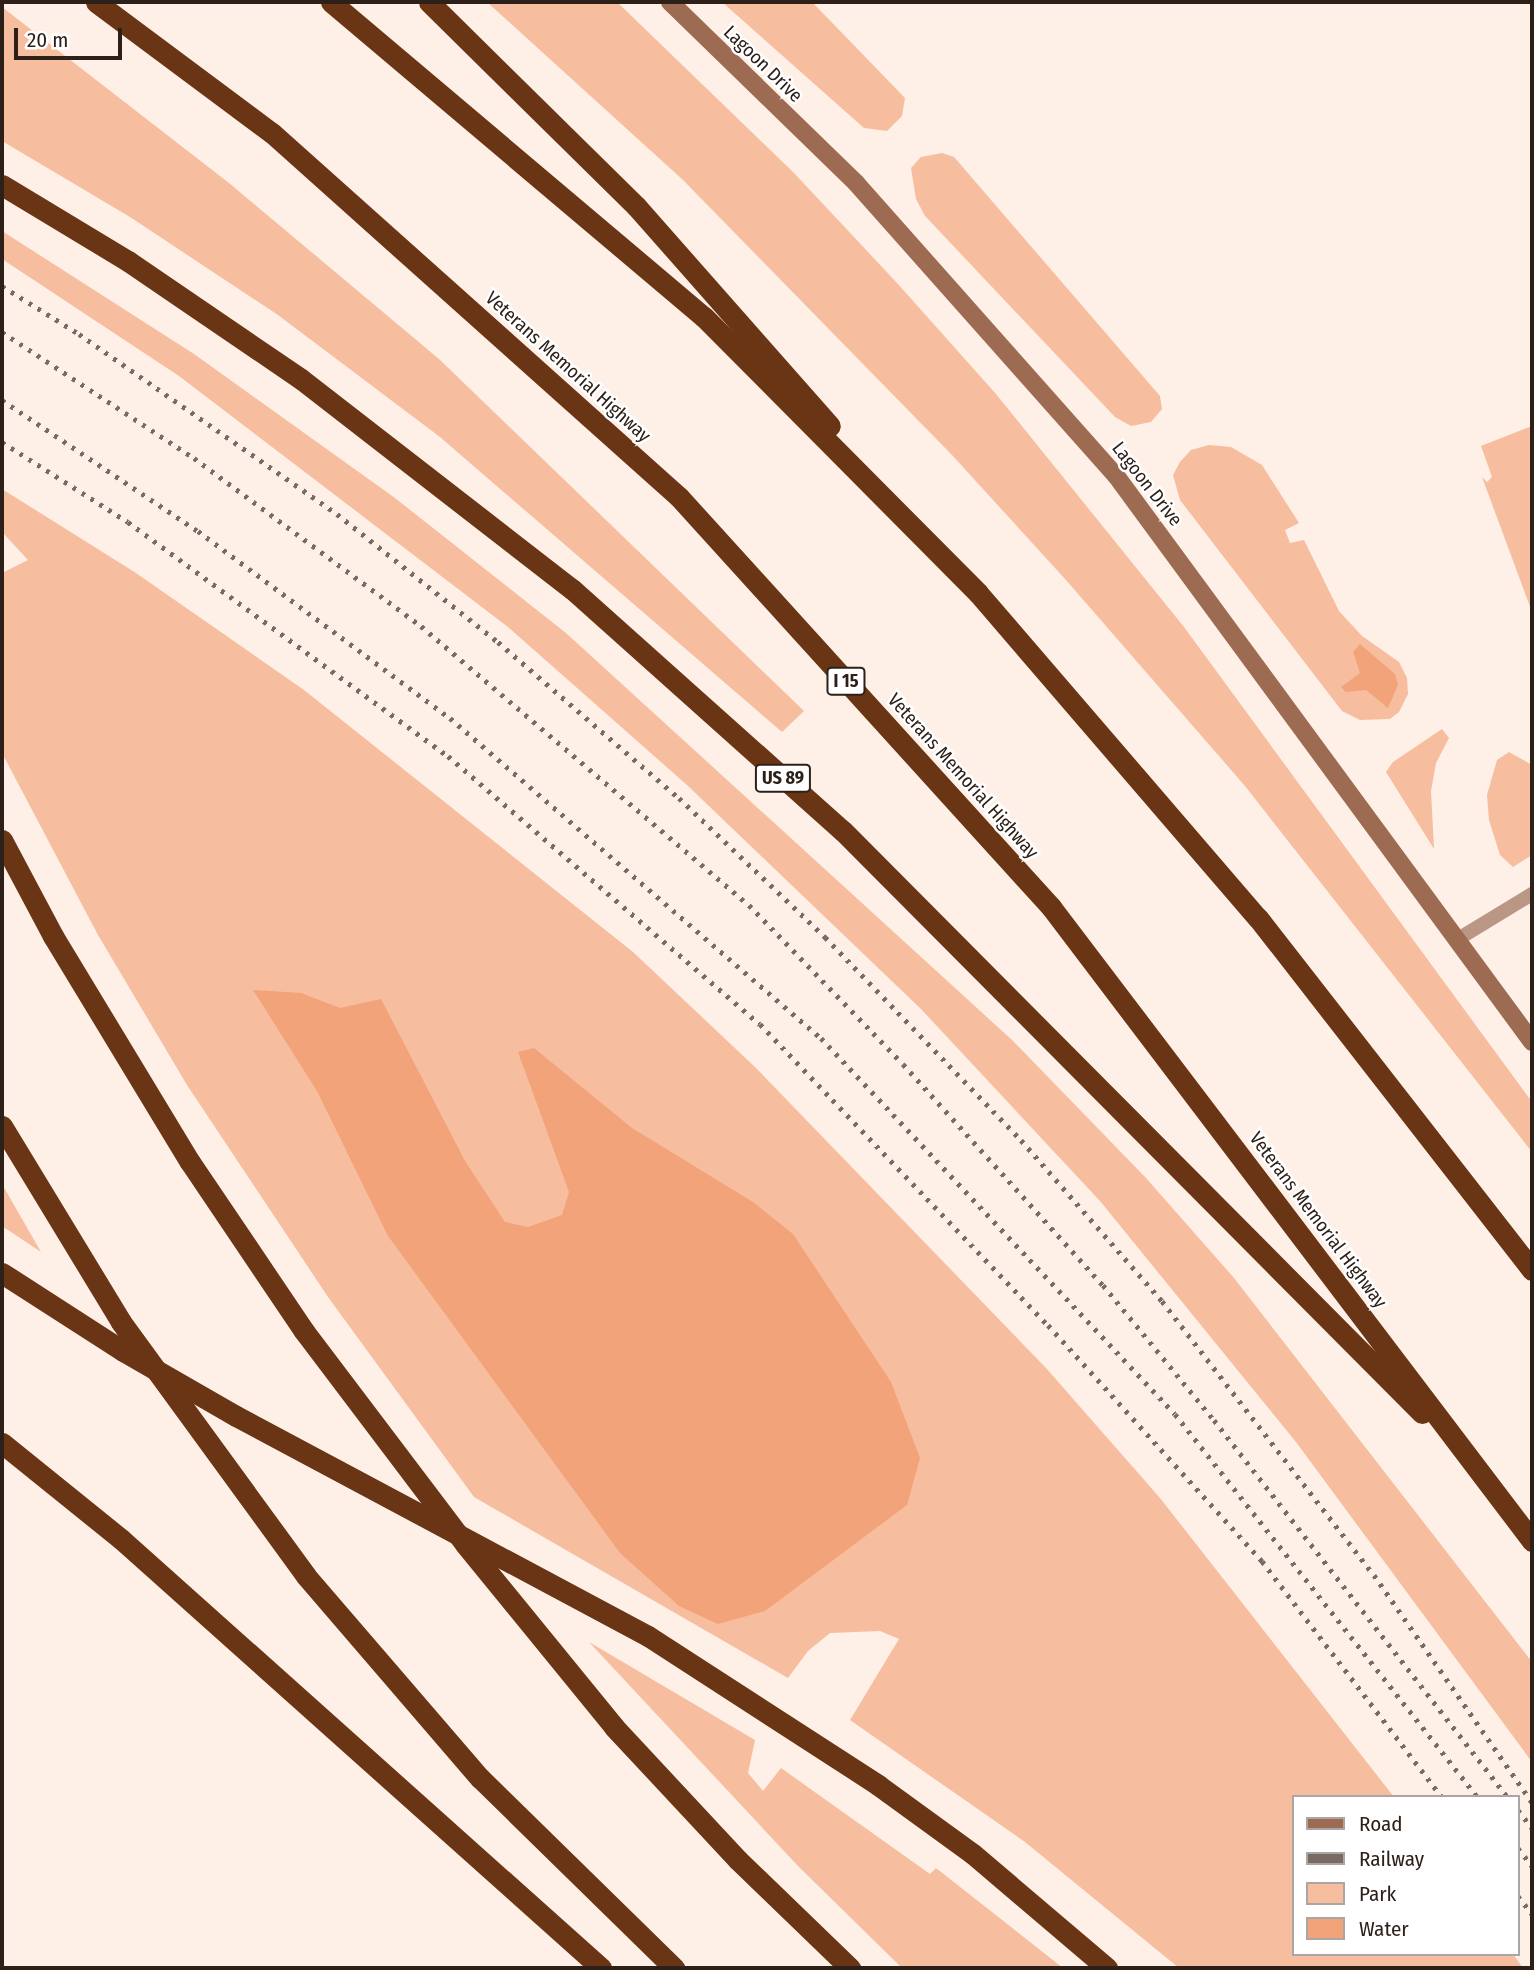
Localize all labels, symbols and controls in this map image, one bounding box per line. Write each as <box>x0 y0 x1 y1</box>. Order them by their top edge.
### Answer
scale bar <box>18 14 126 58</box>
street label: Lagoon Drive <box>719 21 807 107</box>
text: 20 m <box>27 27 68 53</box>
street label: Veterans Memorial Highway <box>481 287 655 447</box>
street label: Lagoon Drive <box>1107 437 1187 531</box>
road number: I 15 <box>825 666 867 696</box>
street label: Veterans Memorial Highway <box>883 689 1043 863</box>
road number: US 89 <box>753 764 813 792</box>
street label: Veterans Memorial Highway <box>1244 1128 1392 1312</box>
legend <box>1292 1795 1520 1956</box>
text: Road <box>1359 1811 1403 1837</box>
text: Railway <box>1359 1846 1424 1872</box>
text: Park <box>1359 1881 1396 1907</box>
text: Water <box>1359 1916 1409 1942</box>

